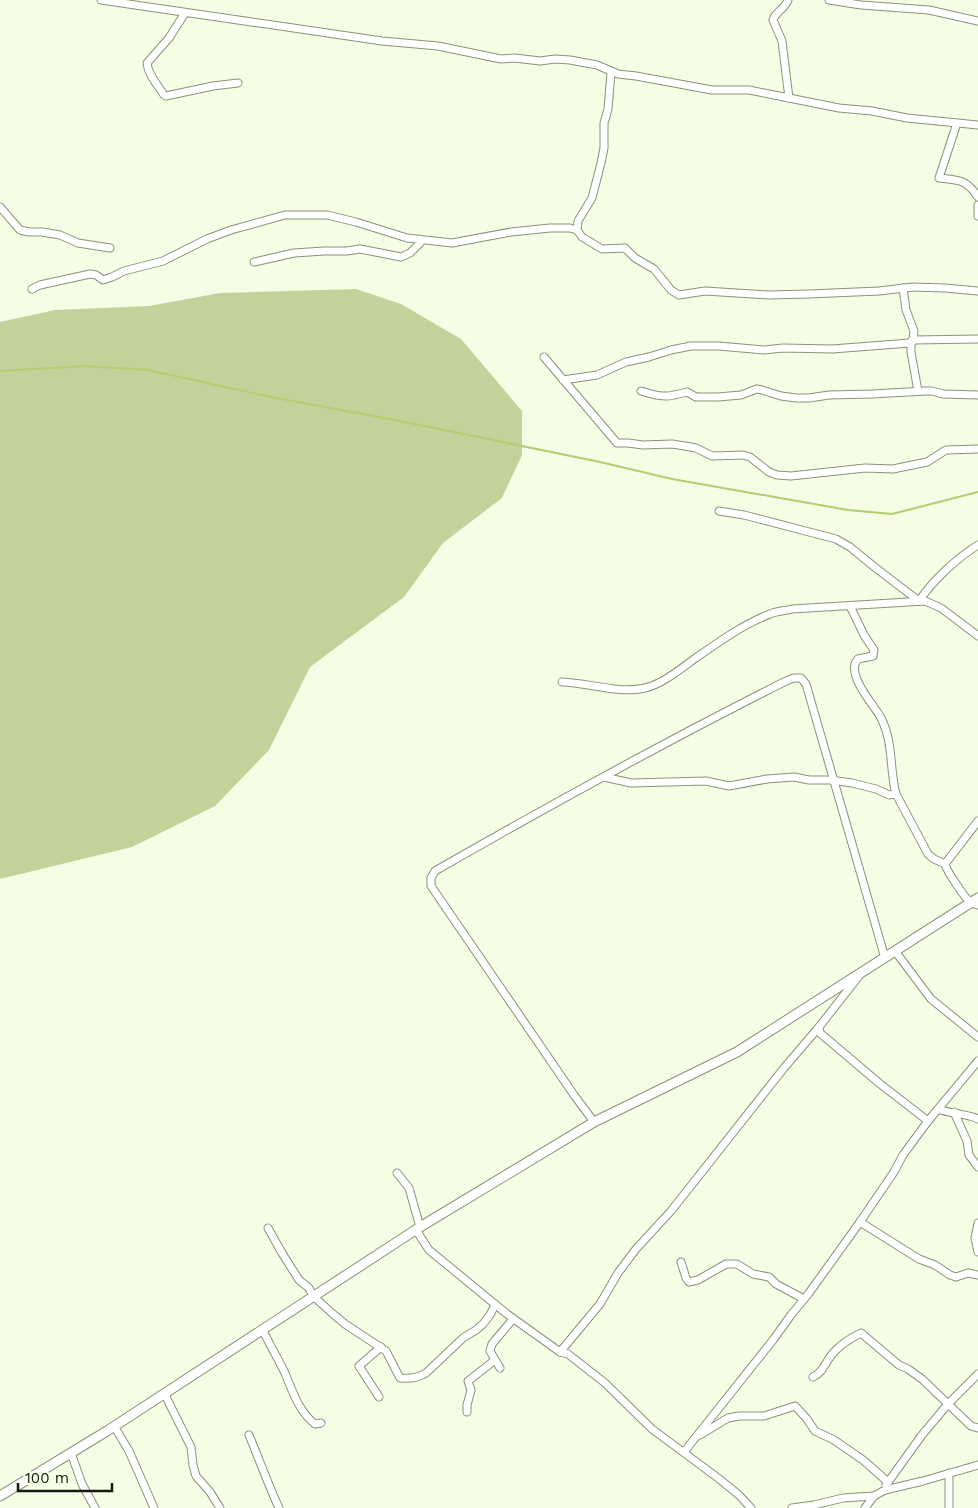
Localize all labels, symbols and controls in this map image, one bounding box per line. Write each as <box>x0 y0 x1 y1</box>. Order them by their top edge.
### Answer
scale bar <box>18 1460 111 1492</box>
text: 100 m <box>25 1469 69 1487</box>

